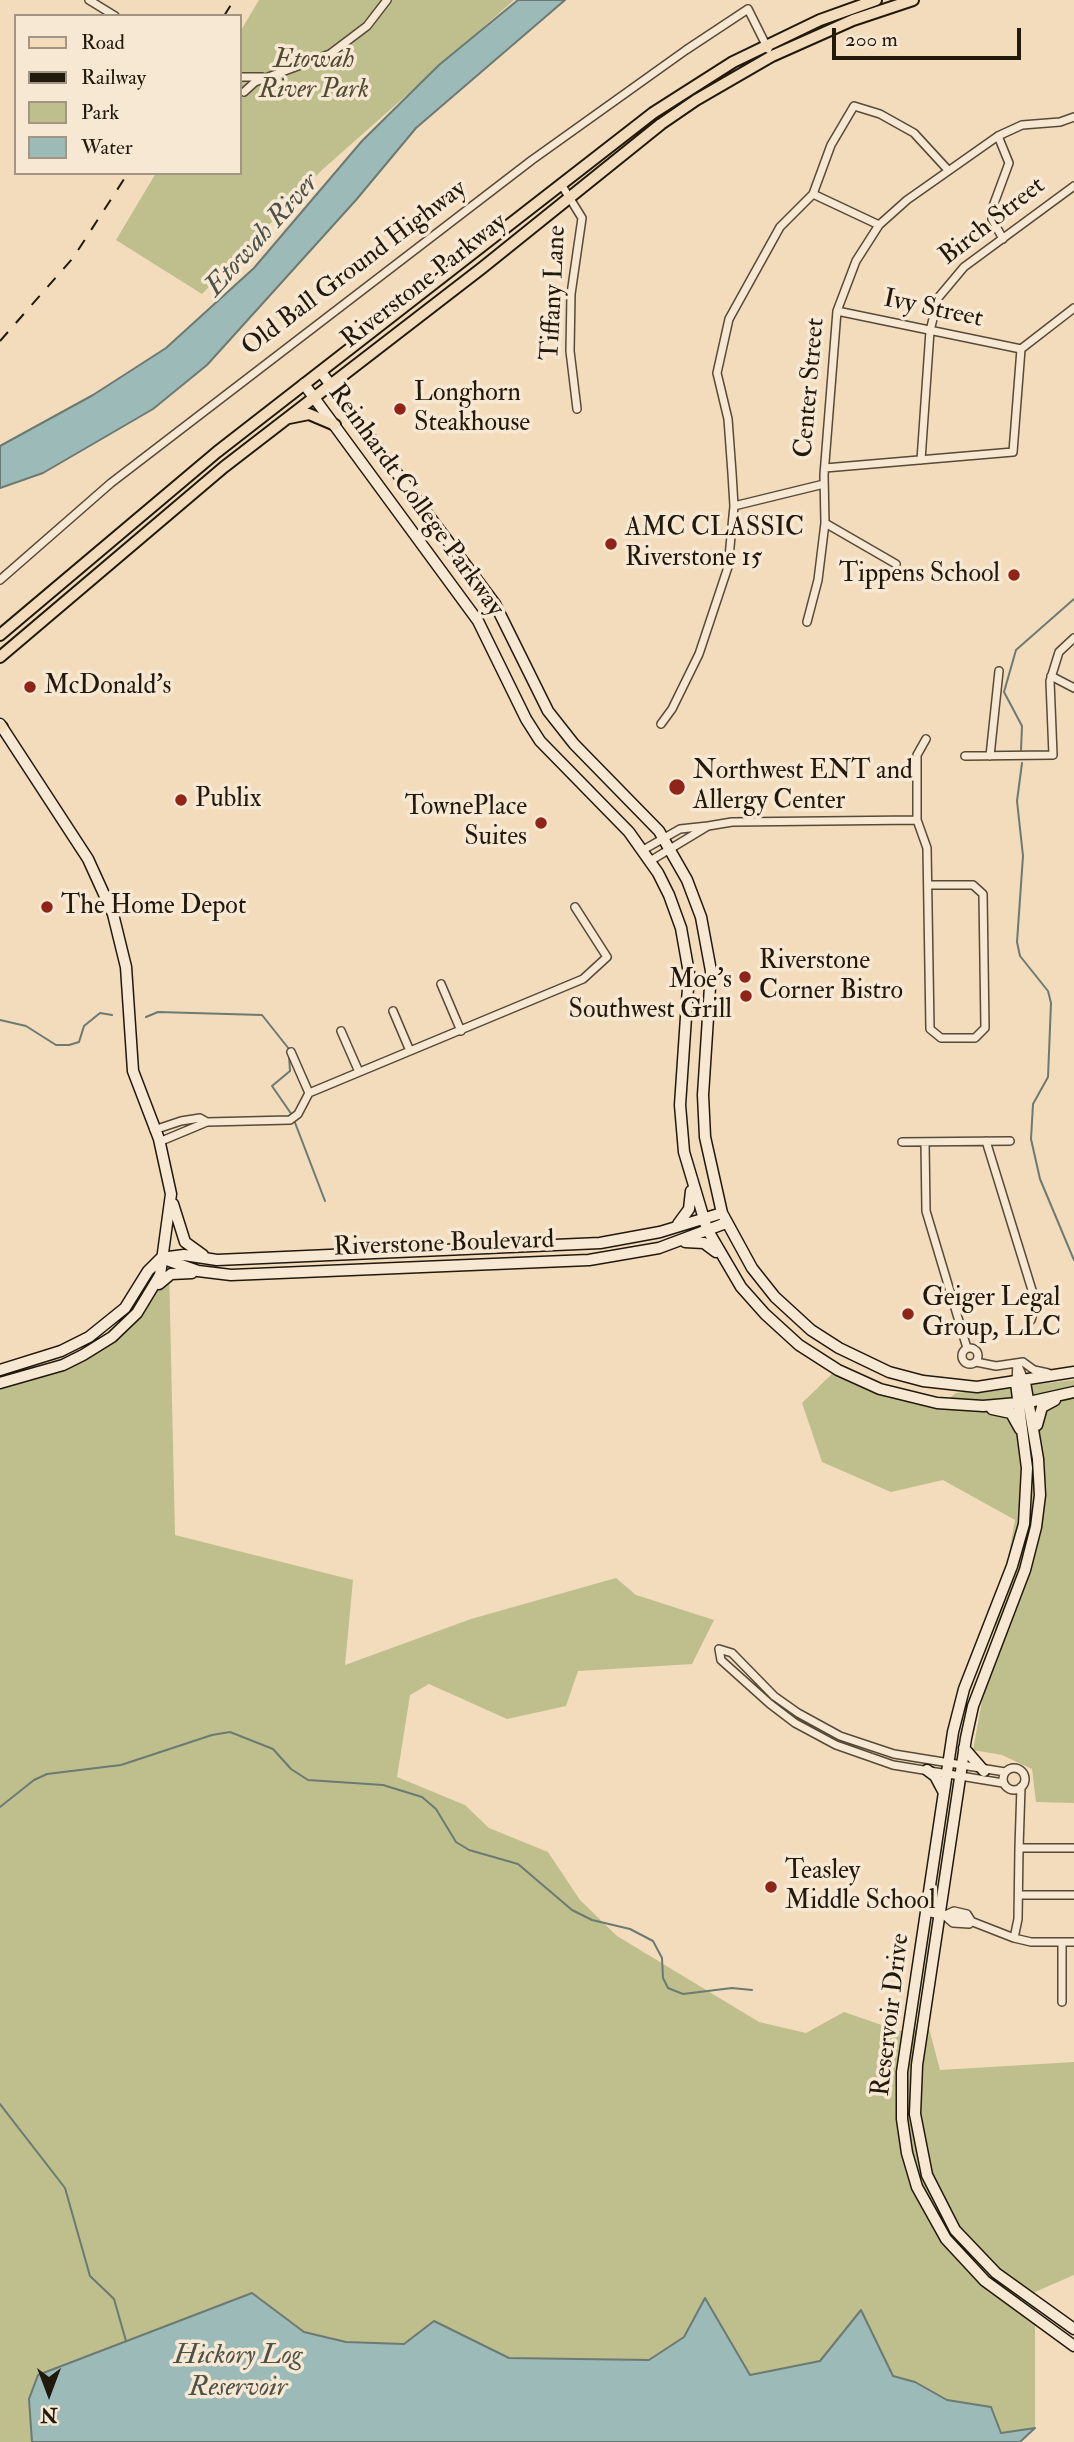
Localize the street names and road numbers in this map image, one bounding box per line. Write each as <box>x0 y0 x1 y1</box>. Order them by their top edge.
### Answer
street label: Birch Street <box>934 171 1052 273</box>
street label: Old Ball Ground Highway <box>236 174 474 364</box>
street label: Riverstone Parkway <box>336 208 514 356</box>
street label: Tiffany Lane <box>536 225 574 361</box>
street label: Ivy Street <box>880 284 986 336</box>
street label: Center Street <box>789 317 833 459</box>
street label: Reinhardt College Parkway <box>320 379 510 623</box>
street label: Riverstone Boulevard <box>333 1226 555 1264</box>
street label: Reservoir Drive <box>867 1932 917 2098</box>

